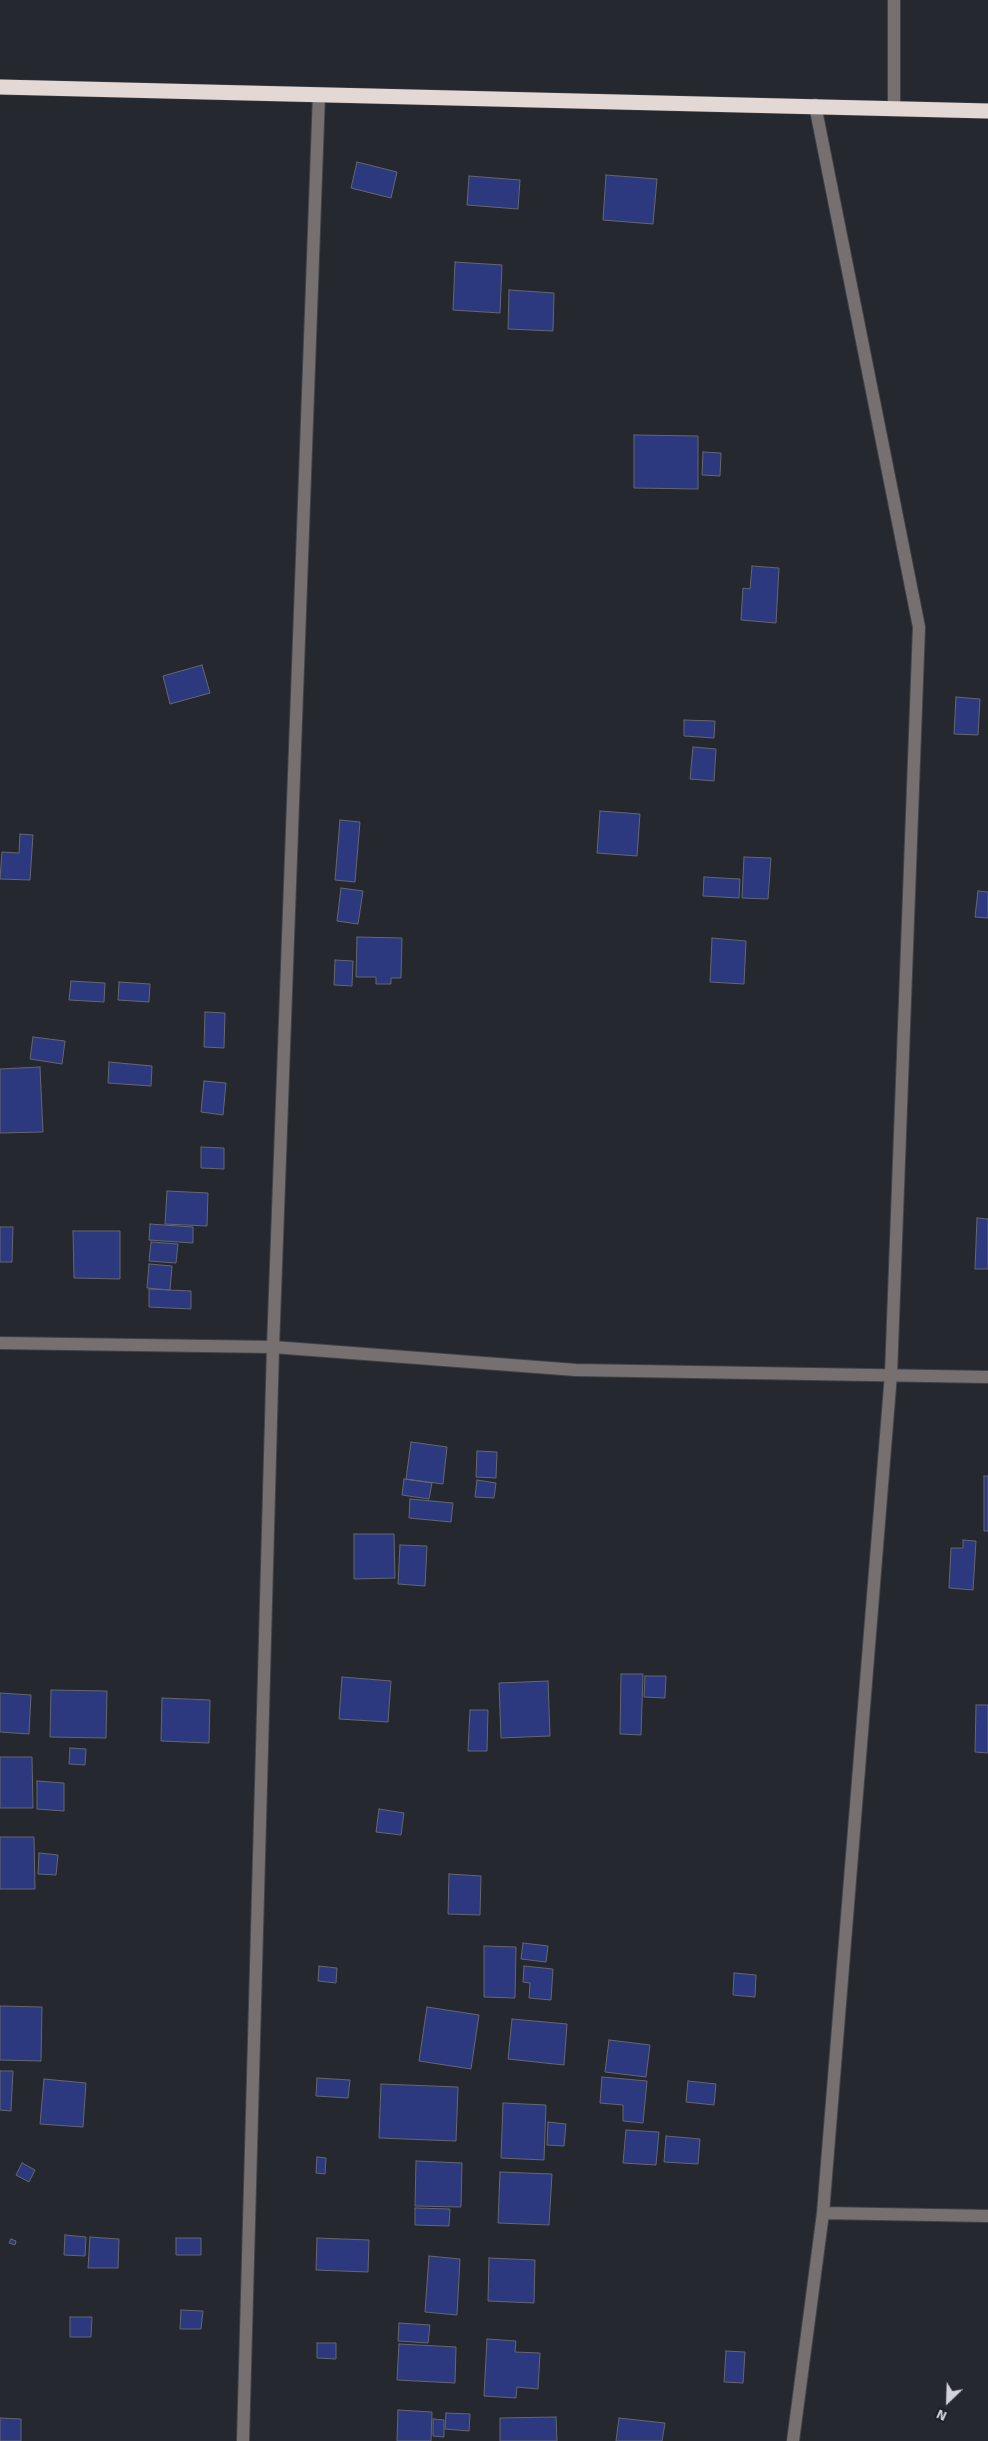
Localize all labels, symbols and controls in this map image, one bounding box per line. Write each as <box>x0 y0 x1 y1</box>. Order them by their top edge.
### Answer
north arrow <box>923 2376 973 2426</box>
text: N <box>934 2405 950 2425</box>

